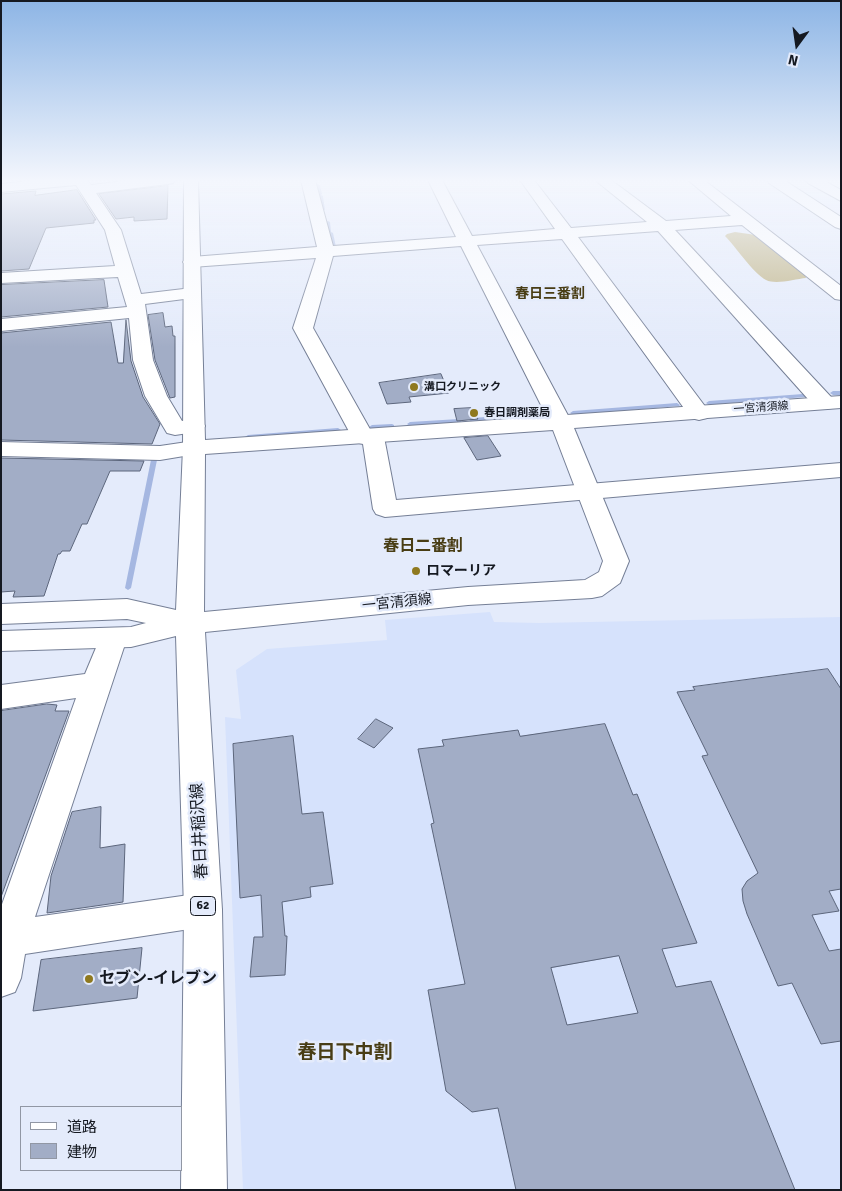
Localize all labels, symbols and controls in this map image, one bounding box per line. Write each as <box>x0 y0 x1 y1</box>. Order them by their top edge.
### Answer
north arrow <box>772 20 822 70</box>
text: N <box>786 51 800 69</box>
district label: 春日三番割 <box>515 286 585 302</box>
place label: 溝口クリニック <box>424 380 501 394</box>
marker: 溝口クリニック <box>408 381 420 393</box>
street label: 一宮清須線 <box>733 399 789 417</box>
place label: 春日調剤薬局 <box>484 406 550 420</box>
marker: 春日調剤薬局 <box>468 407 480 419</box>
district label: 春日二番割 <box>383 537 463 557</box>
place label: ロマーリア <box>426 563 496 579</box>
marker: ロマーリア <box>410 565 422 577</box>
street label: 一宮清須線 <box>361 591 433 615</box>
street label: 春日井稲沢線 <box>188 783 212 879</box>
road number: 62 <box>190 896 216 916</box>
place label: セブン-イレブン <box>99 969 217 989</box>
marker: セブン-イレブン <box>83 973 95 985</box>
district label: 春日下中割 <box>298 1042 392 1064</box>
legend <box>20 1106 182 1171</box>
text: 道路 <box>67 1118 97 1136</box>
text: 建物 <box>67 1143 97 1161</box>

